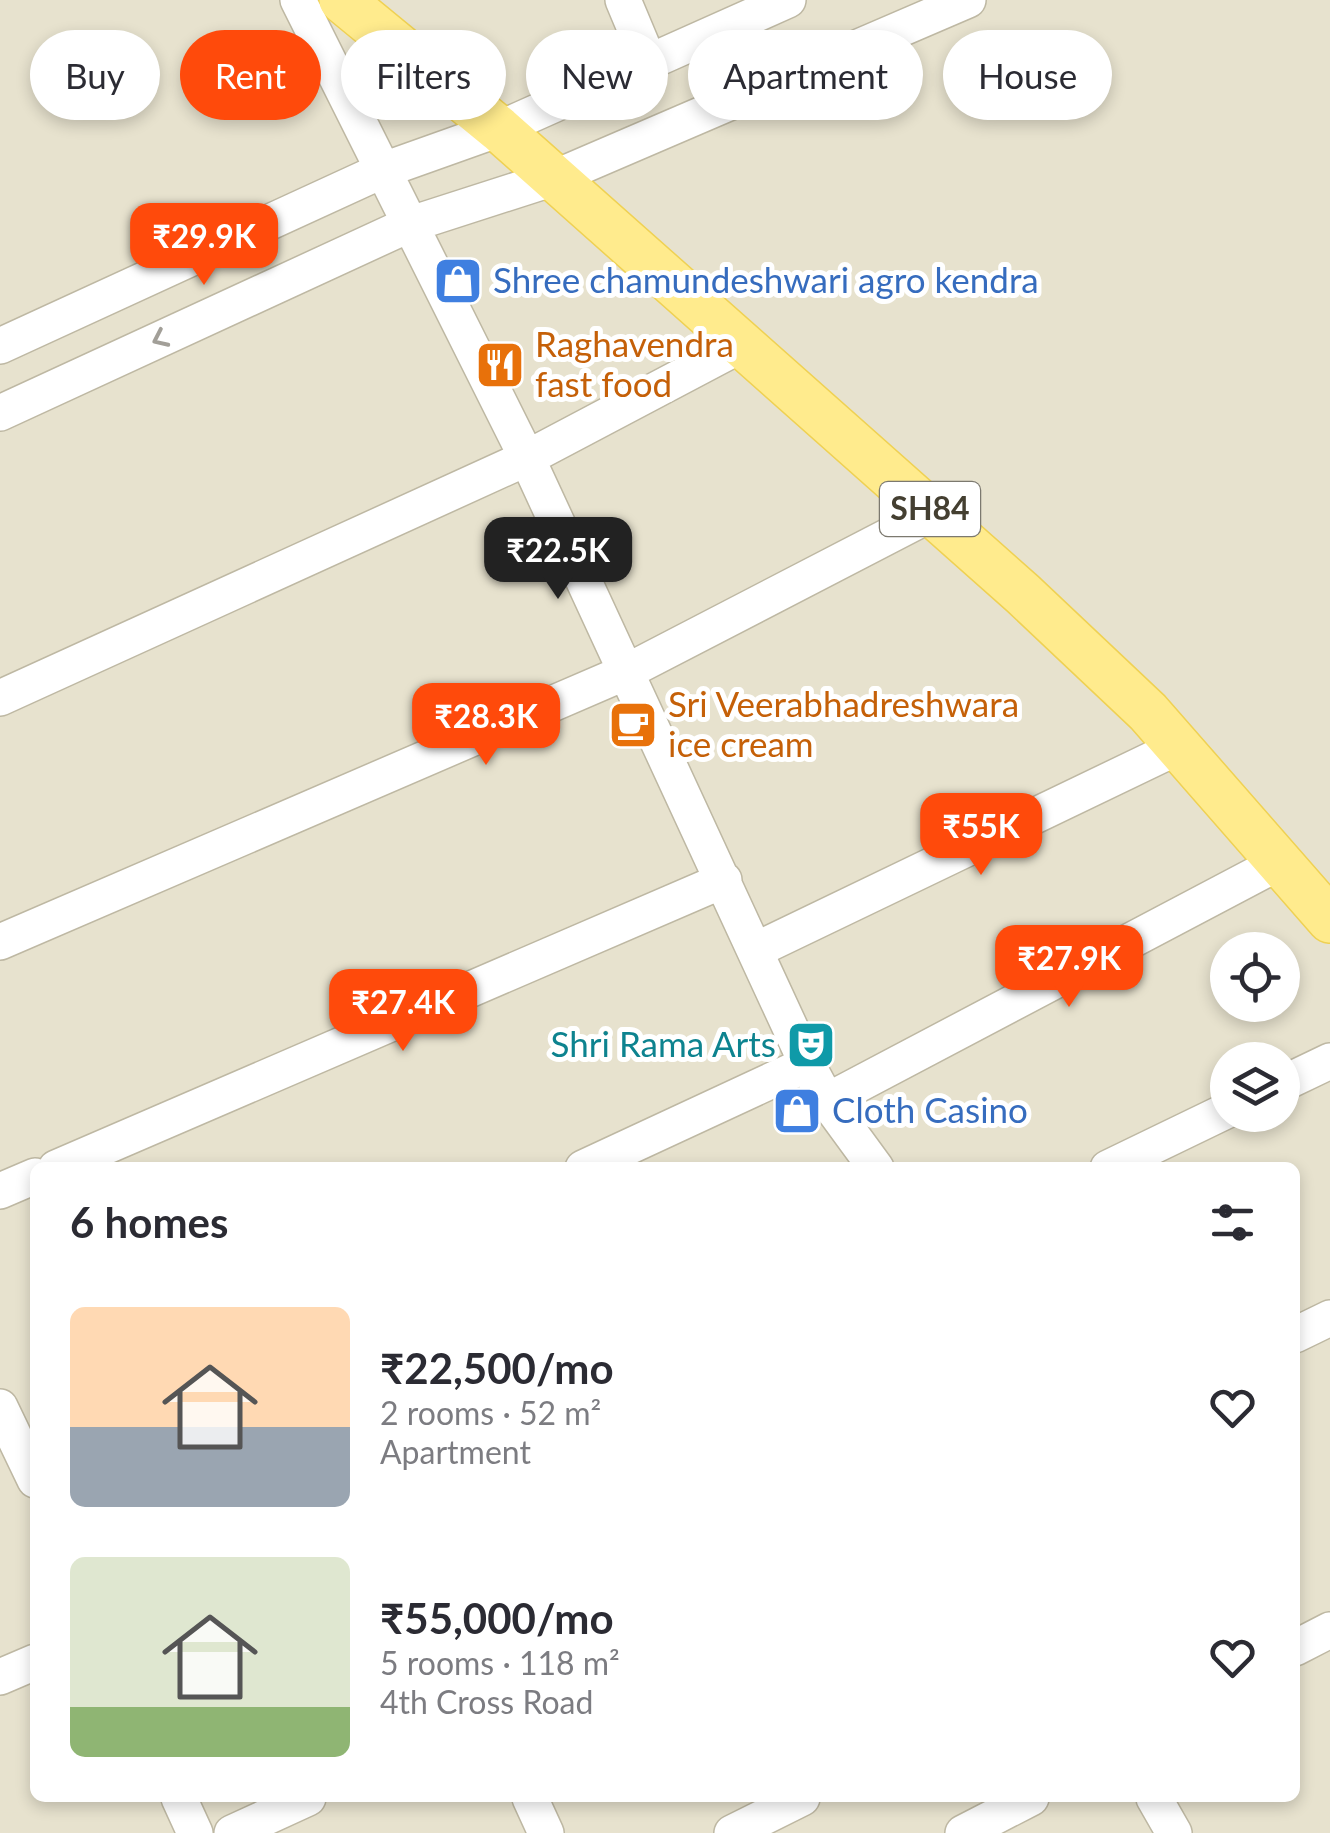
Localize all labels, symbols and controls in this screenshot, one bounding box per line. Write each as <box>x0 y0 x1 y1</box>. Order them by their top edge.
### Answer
chip: Buy <box>30 30 160 120</box>
chip: Rent <box>180 30 321 120</box>
chip: Filters <box>341 30 506 120</box>
chip: New <box>526 30 668 120</box>
chip: Apartment <box>688 30 923 120</box>
chip: House <box>943 30 1112 120</box>
pin: ₹29.9K <box>123 203 285 288</box>
text: ₹29.9K <box>152 216 256 255</box>
shop icon: Shree chamundeshwari agro kendra <box>432 255 484 307</box>
place label: Shree chamundeshwari agro kendra <box>493 258 1039 300</box>
place label: Raghavendra fast food <box>535 322 734 404</box>
one-way arrow <box>152 327 170 347</box>
restaurant icon: Raghavendra fast food <box>474 339 526 391</box>
road number: SH84 <box>880 482 980 536</box>
pin: ₹22.5K <box>477 517 639 602</box>
text: ₹22.5K <box>506 530 610 569</box>
place label: Sri Veerabhadreshwara ice cream <box>668 682 1019 764</box>
pin: ₹28.3K <box>405 683 567 768</box>
text: ₹28.3K <box>434 696 538 735</box>
cafe icon: Sri Veerabhadreshwara ice cream <box>607 699 659 751</box>
pin: ₹55K <box>922 793 1040 878</box>
text: ₹55K <box>942 806 1020 845</box>
pin: ₹27.9K <box>988 925 1150 1010</box>
map controls <box>1210 932 1300 1132</box>
button: locate <box>1210 932 1300 1022</box>
text: ₹27.9K <box>1017 938 1121 977</box>
pin: ₹27.4K <box>322 969 484 1054</box>
text: ₹27.4K <box>351 982 455 1021</box>
theatre icon: Shri Rama Arts <box>785 1019 837 1071</box>
place label: Shri Rama Arts <box>551 1022 776 1064</box>
button: layers <box>1210 1042 1300 1132</box>
shop icon: Cloth Casino <box>771 1085 823 1137</box>
place label: Cloth Casino <box>832 1088 1028 1130</box>
icon: filters <box>1205 1195 1260 1250</box>
text: 6 homes <box>70 1197 228 1247</box>
text: ₹22,500/mo <box>380 1343 614 1393</box>
icon: home <box>150 1347 270 1467</box>
icon: heart <box>1205 1380 1260 1435</box>
text: 2 rooms · 52 m² <box>380 1393 601 1432</box>
text: Apartment <box>380 1432 531 1471</box>
text: ₹55,000/mo <box>380 1593 614 1643</box>
icon: home <box>150 1597 270 1717</box>
icon: heart <box>1205 1630 1260 1685</box>
text: 5 rooms · 118 m² <box>380 1643 620 1682</box>
text: 4th Cross Road <box>380 1682 593 1721</box>

